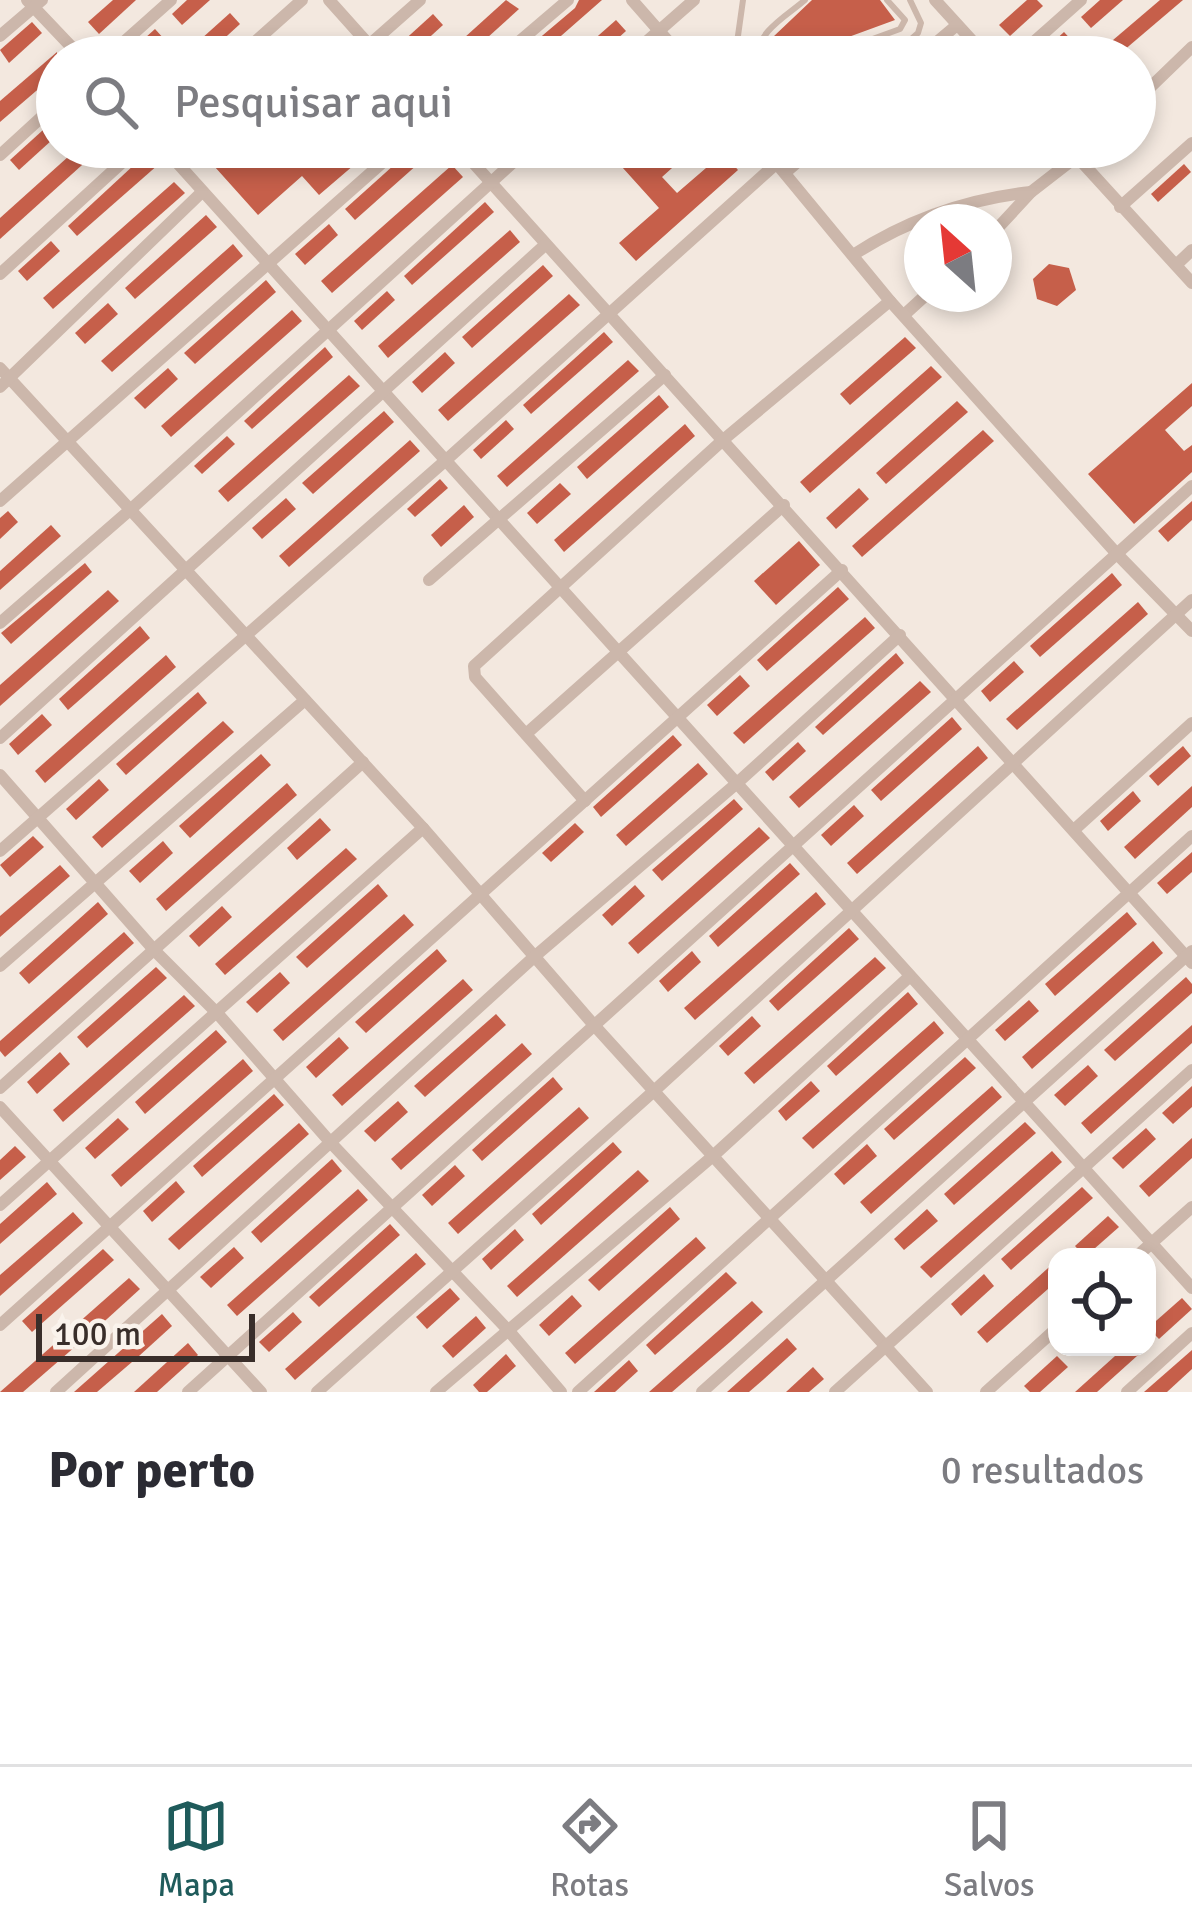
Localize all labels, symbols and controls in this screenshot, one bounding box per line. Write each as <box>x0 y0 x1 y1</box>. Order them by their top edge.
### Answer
search box <box>36 36 1156 168</box>
icon: search <box>78 69 144 135</box>
text: Pesquisar aqui <box>174 75 453 130</box>
north arrow <box>904 204 1012 312</box>
map controls <box>1048 1248 1156 1356</box>
button: locate <box>1048 1248 1156 1356</box>
scale bar <box>36 1308 255 1361</box>
text: 100 m <box>54 1314 141 1355</box>
text: Por perto <box>48 1439 255 1502</box>
text: 0 resultados <box>941 1446 1144 1494</box>
tab: Mapa <box>157 1793 235 1906</box>
tab: Rotas <box>550 1793 629 1906</box>
tab: Salvos <box>944 1793 1035 1906</box>

